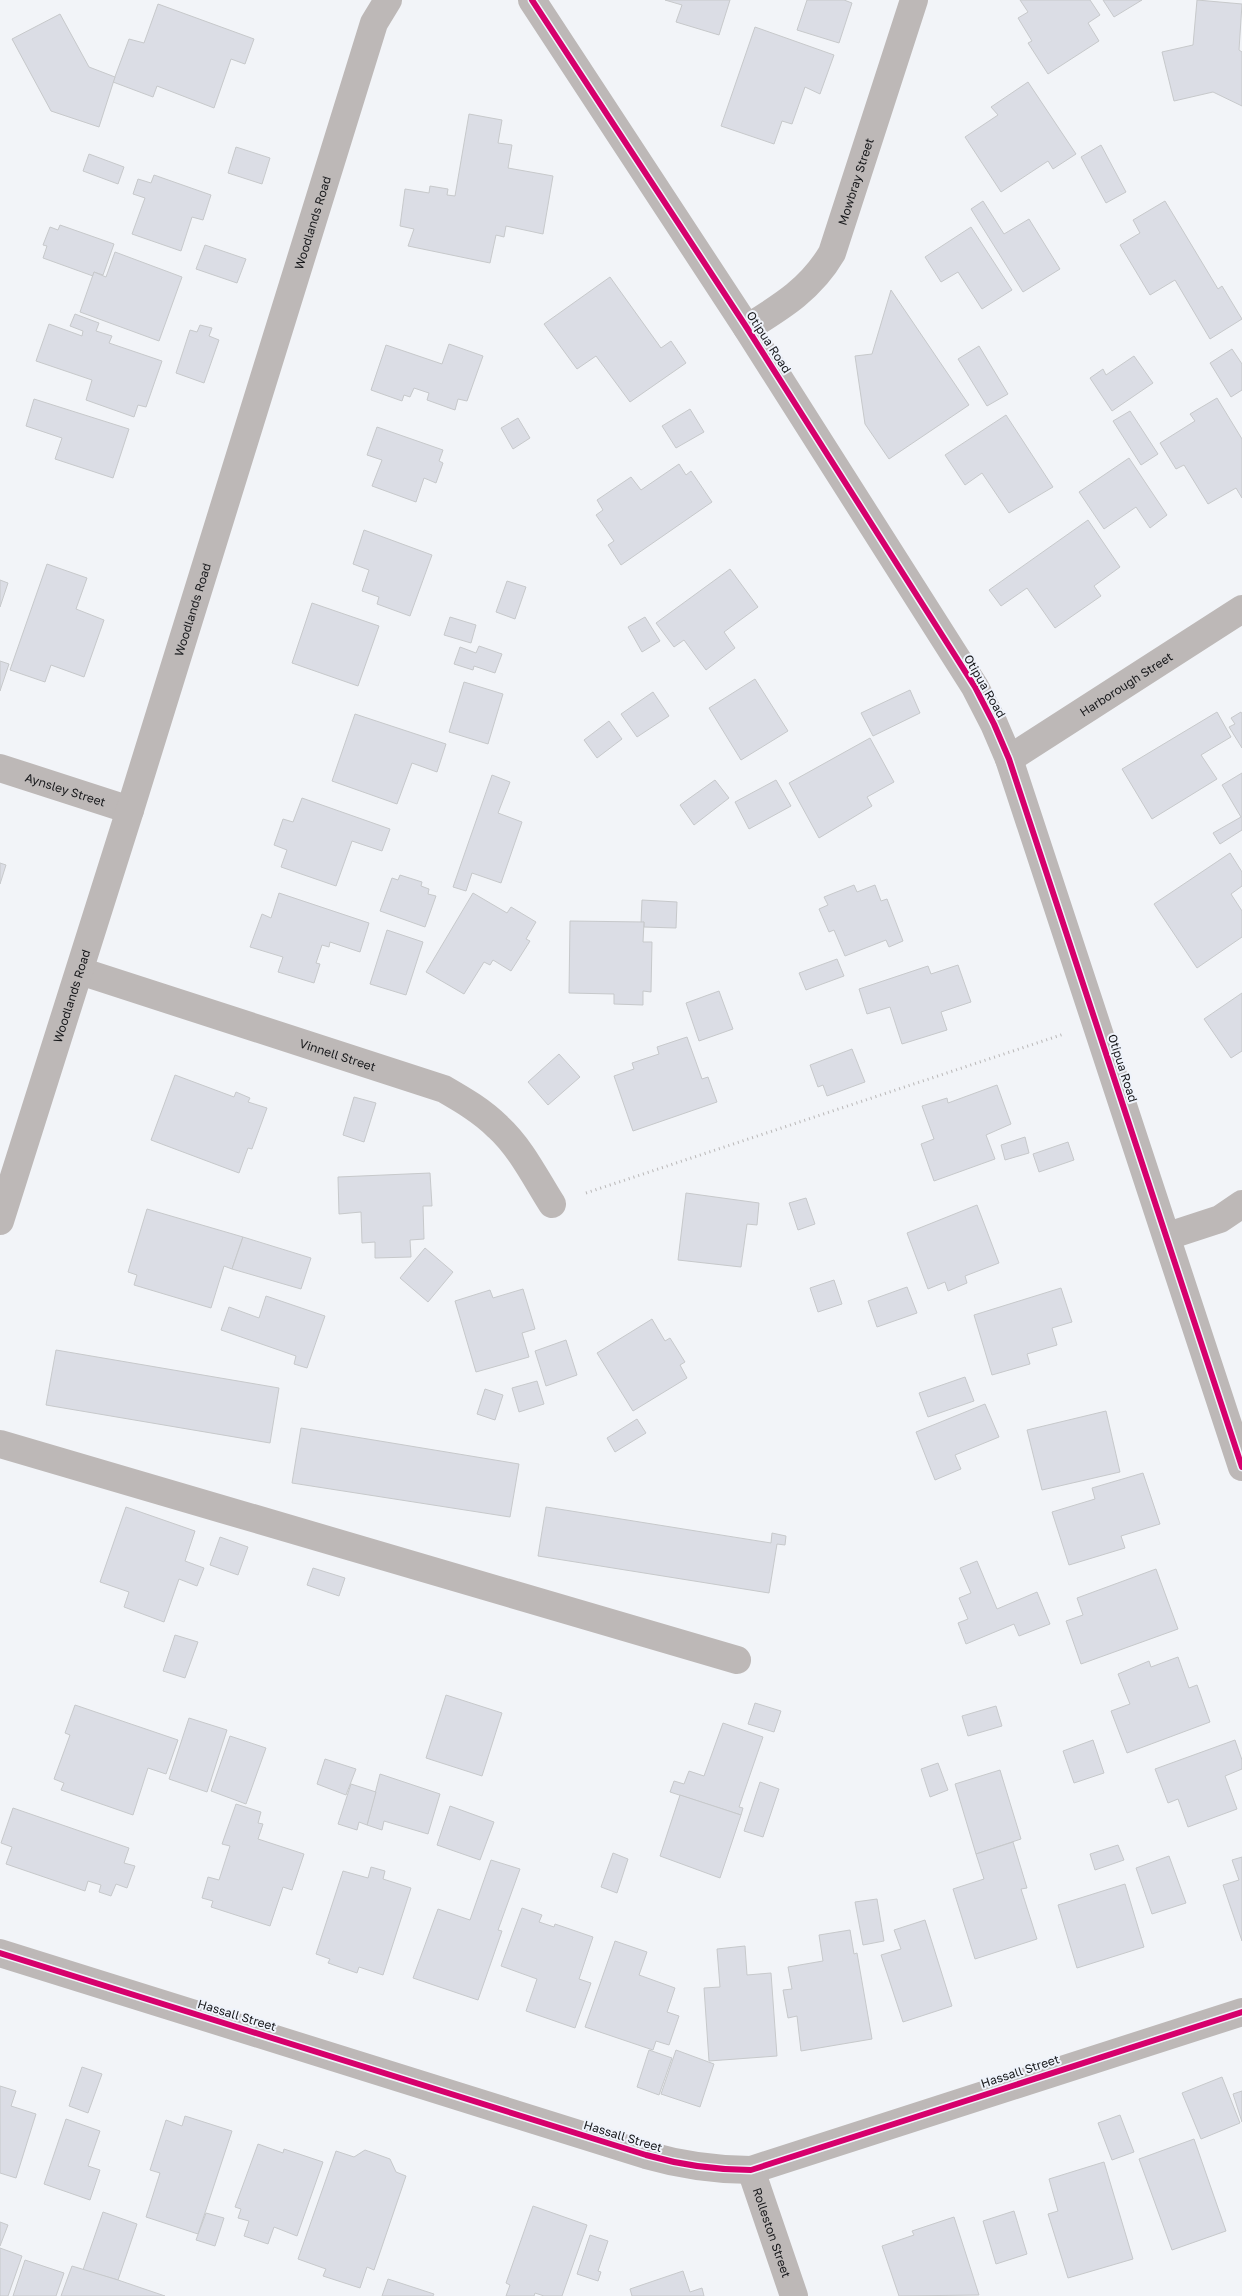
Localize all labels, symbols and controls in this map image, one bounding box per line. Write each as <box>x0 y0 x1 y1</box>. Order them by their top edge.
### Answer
street label: Mowbray Street <box>834 136 876 227</box>
street label: Woodlands Road <box>291 174 334 271</box>
street label: Otipua Road <box>743 308 795 376</box>
street label: Woodlands Road <box>171 561 214 658</box>
street label: Harborough Street <box>1077 648 1175 719</box>
street label: Otipua Road <box>961 652 1009 720</box>
street label: Aynsley Street <box>24 769 108 809</box>
street label: Woodlands Road <box>49 947 93 1045</box>
street label: Otipua Road <box>1105 1032 1141 1104</box>
street label: Vinnell Street <box>298 1035 378 1074</box>
street label: Hassall Street <box>196 1996 278 2034</box>
street label: Hassall Street <box>979 2051 1061 2091</box>
street label: Hassall Street <box>582 2117 664 2155</box>
street label: Rolleston Street <box>750 2185 795 2280</box>

